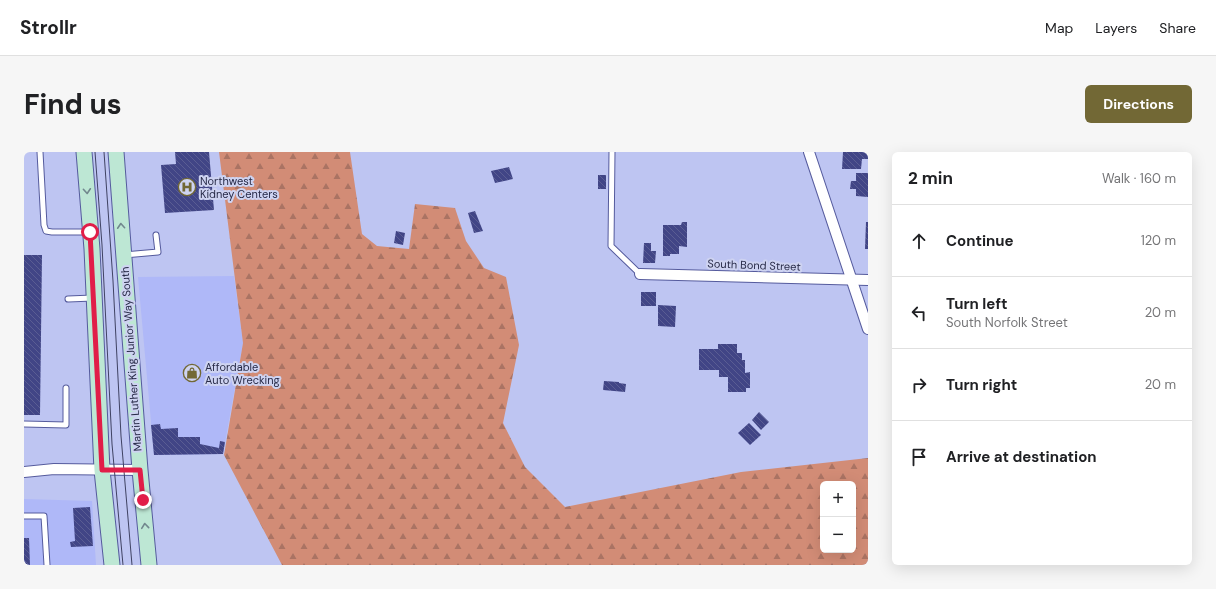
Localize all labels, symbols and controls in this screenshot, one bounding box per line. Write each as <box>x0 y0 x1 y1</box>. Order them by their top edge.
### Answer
text: Strollr <box>20 15 77 40</box>
text: Map <box>1045 19 1073 37</box>
text: Layers <box>1095 19 1137 37</box>
text: Share <box>1159 19 1196 37</box>
button: Directions <box>1085 85 1192 123</box>
text: Find us <box>24 86 122 123</box>
text: 2 min <box>908 167 953 189</box>
text: Walk · 160 m <box>1102 170 1176 187</box>
place label: Northwest Kidney Centers <box>200 174 278 201</box>
hospital icon: Northwest Kidney Centers <box>177 177 197 197</box>
one-way arrow <box>83 188 92 194</box>
route start <box>81 223 99 241</box>
one-way arrow <box>117 223 126 230</box>
icon: ahead <box>908 230 930 252</box>
text: Continue <box>946 231 1014 251</box>
text: 120 m <box>1141 232 1176 249</box>
street label: South Bond Street <box>707 256 801 274</box>
street label: Martin Luther King Junior Way South <box>118 266 144 452</box>
text: Turn left <box>946 294 1007 314</box>
icon: left <box>908 302 930 324</box>
text: 20 m <box>1145 304 1176 321</box>
text: South Norfolk Street <box>946 314 1068 331</box>
place label: Affordable Auto Wrecking <box>205 360 280 387</box>
shop icon: Affordable Auto Wrecking <box>182 363 202 383</box>
icon: right <box>908 374 930 396</box>
text: Turn right <box>946 375 1017 395</box>
text: 20 m <box>1145 376 1176 393</box>
icon: arrive <box>908 446 930 468</box>
text: Arrive at destination <box>946 447 1097 467</box>
map controls <box>820 481 856 553</box>
button: + <box>820 481 856 517</box>
route end <box>134 491 152 509</box>
button: − <box>820 517 856 553</box>
one-way arrow <box>141 523 150 529</box>

